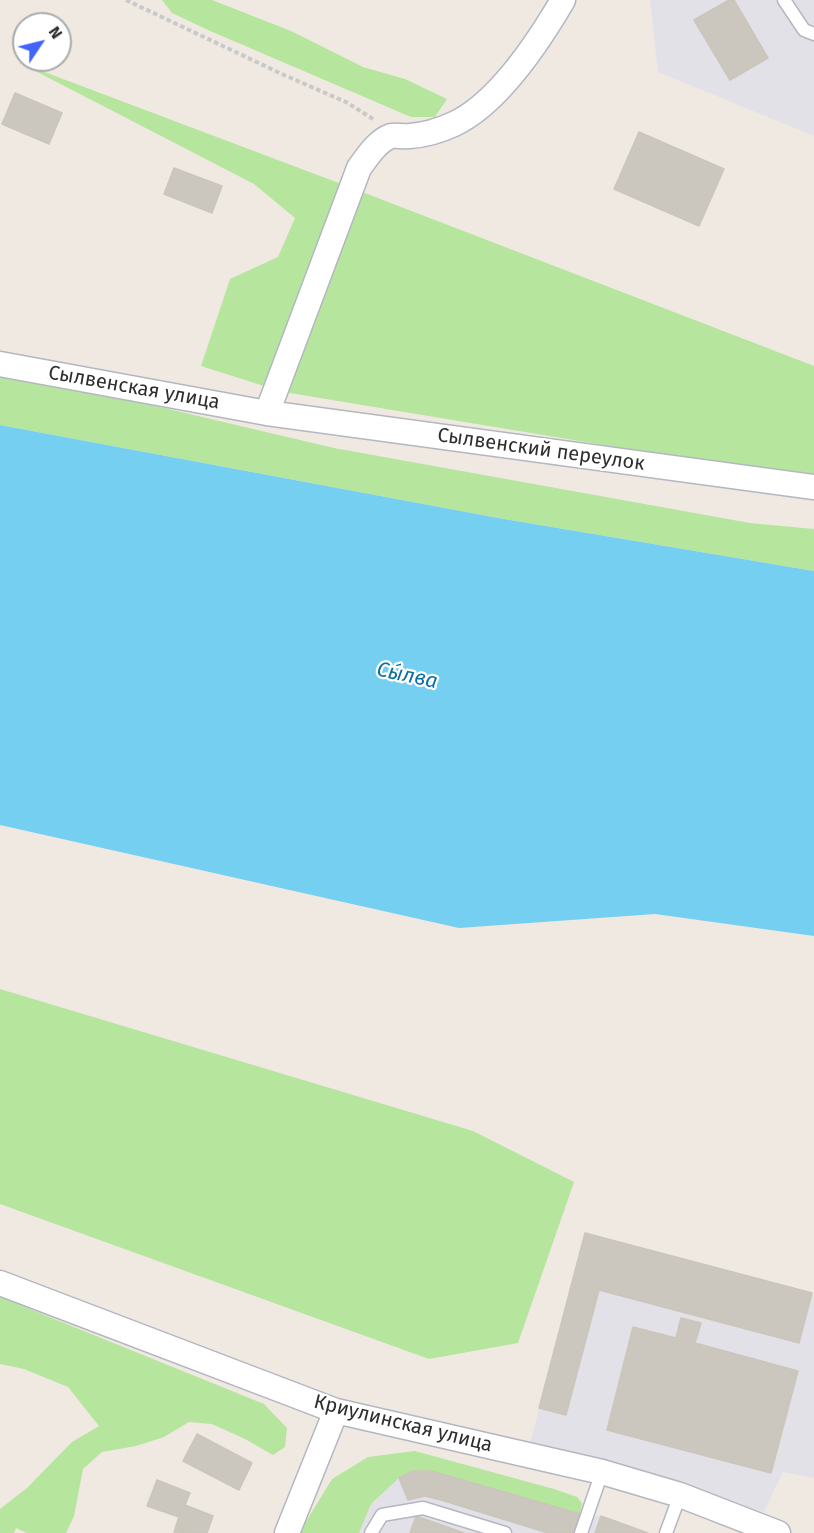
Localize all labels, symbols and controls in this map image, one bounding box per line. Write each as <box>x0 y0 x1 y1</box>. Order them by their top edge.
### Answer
north arrow <box>12 12 72 72</box>
text: N <box>45 23 66 42</box>
street label: Сылвенская улица <box>46 361 222 415</box>
street label: Сылвенский переулок <box>436 424 646 476</box>
water label: Сы́лва <box>374 657 440 695</box>
street label: Криулинская улица <box>311 1390 495 1458</box>

